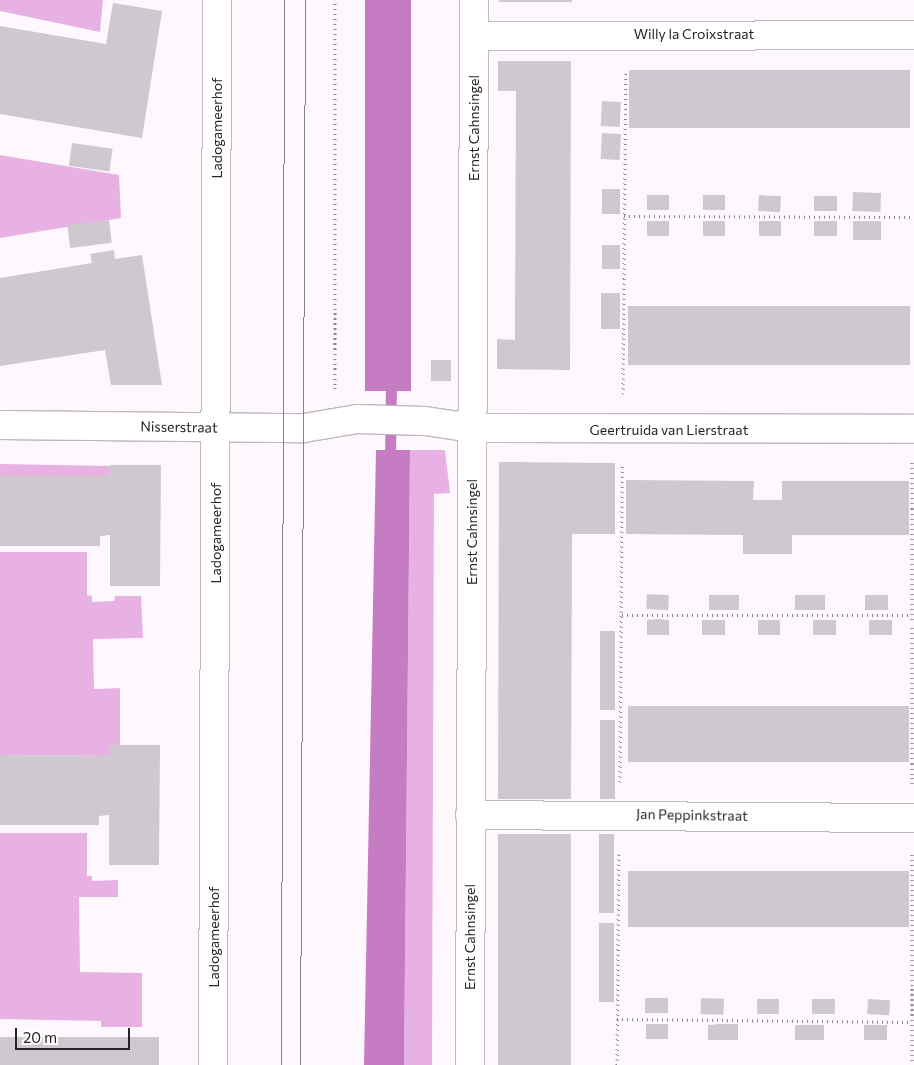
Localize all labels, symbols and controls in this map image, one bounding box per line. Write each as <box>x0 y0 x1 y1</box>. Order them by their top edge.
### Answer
street label: Willy la Croixstraat <box>634 26 754 42</box>
street label: Ernst Cahnsingel <box>466 75 482 181</box>
street label: Ladogameerhof <box>209 78 225 178</box>
street label: Nisserstraat <box>140 418 218 436</box>
street label: Geertruida van Lierstraat <box>590 422 748 438</box>
street label: Ernst Cahnsingel <box>464 479 480 585</box>
street label: Ladogameerhof <box>208 483 224 583</box>
street label: Jan Peppinkstraat <box>636 806 748 824</box>
street label: Ernst Cahnsingel <box>462 884 478 990</box>
street label: Ladogameerhof <box>206 887 222 987</box>
scale bar <box>18 1018 132 1050</box>
text: 20 m <box>23 1028 57 1046</box>

